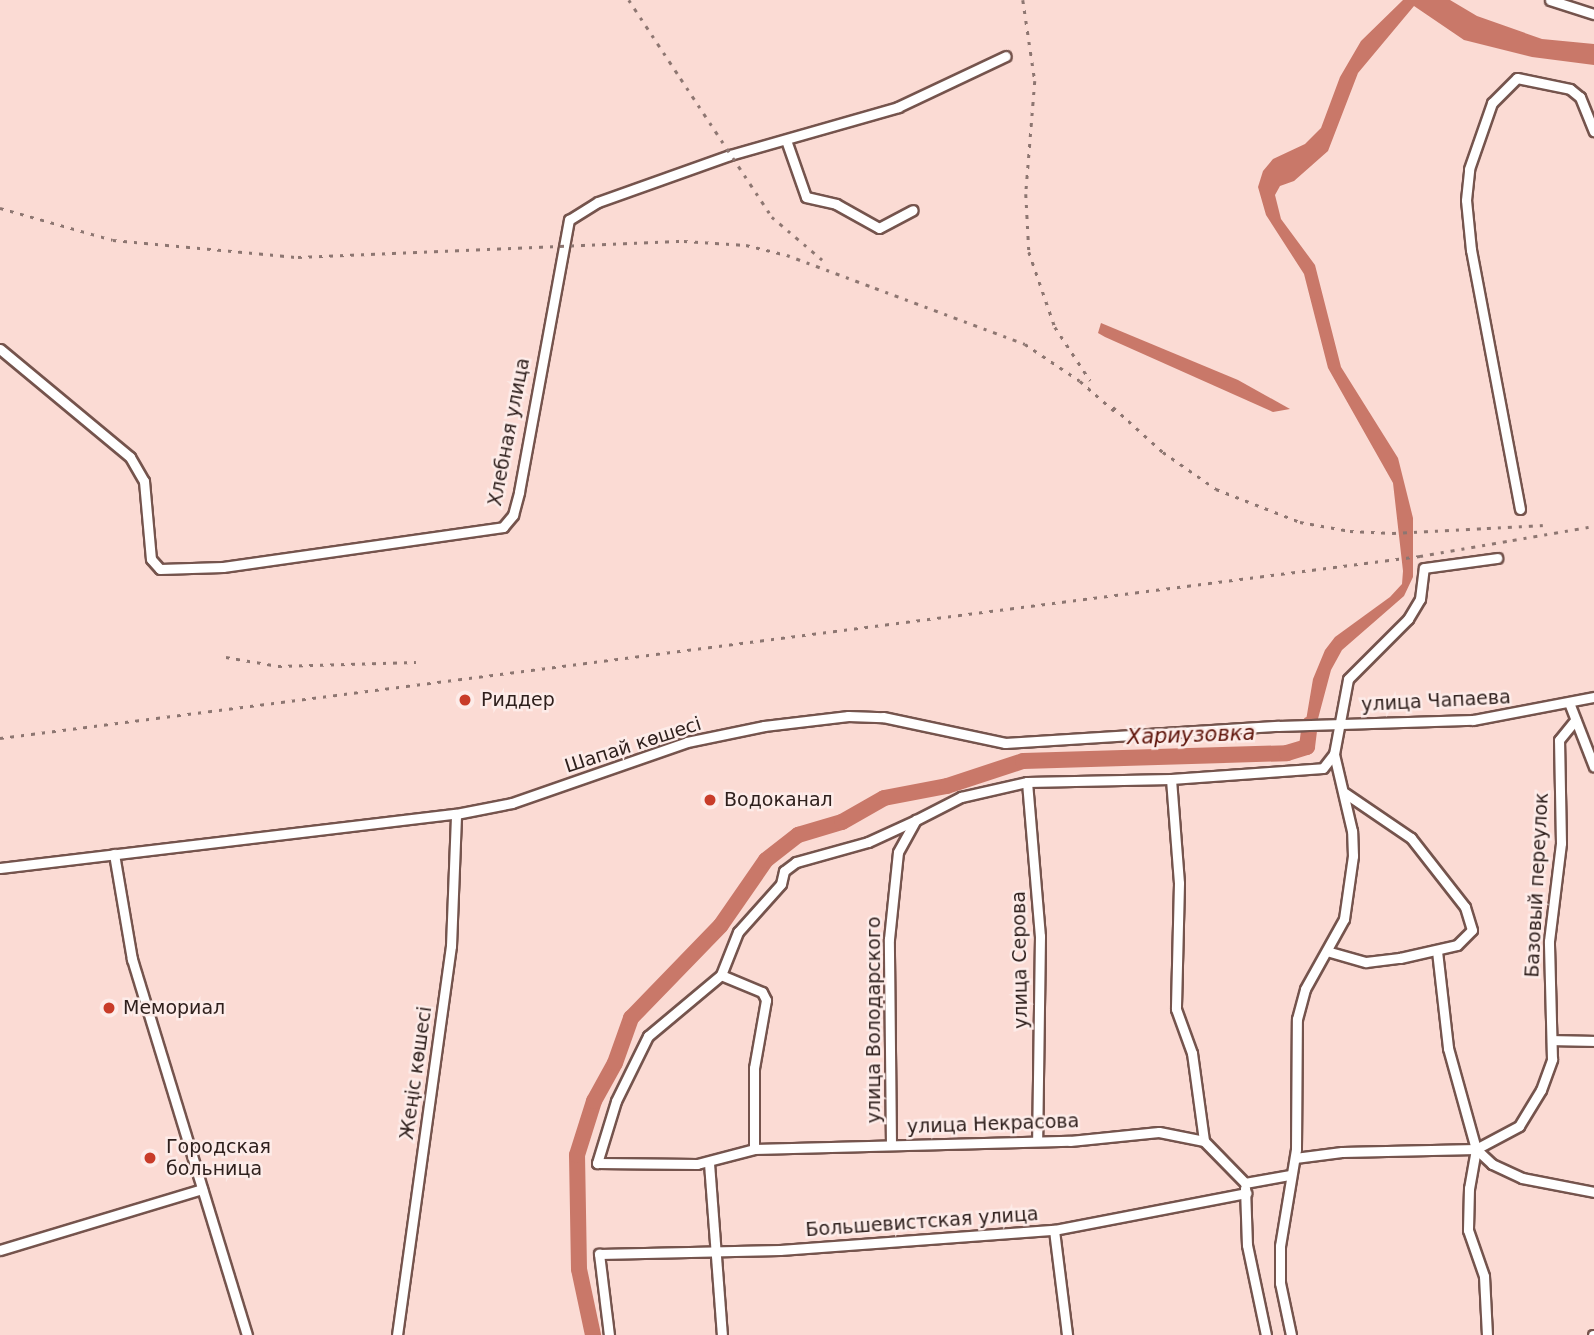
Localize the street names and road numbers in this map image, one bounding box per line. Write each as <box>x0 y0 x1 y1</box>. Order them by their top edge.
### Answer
street label: Хлебная улица <box>483 356 535 508</box>
street label: улица Чапаева <box>1361 686 1511 716</box>
street label: Шапай көшесі <box>562 712 704 778</box>
street label: Базовый переулок <box>1521 792 1553 978</box>
street label: улица Серова <box>1007 891 1033 1029</box>
street label: улица Володарского <box>863 917 885 1123</box>
street label: Жеңіс көшесі <box>395 1005 437 1141</box>
street label: улица Некрасова <box>906 1110 1080 1138</box>
street label: Большевистская улица <box>805 1202 1039 1242</box>

